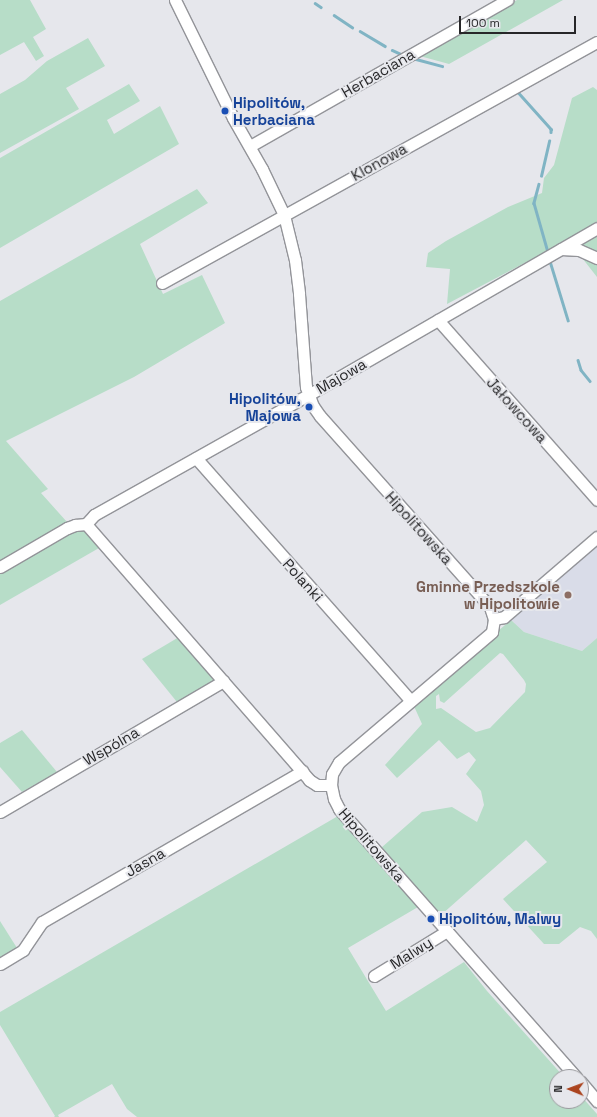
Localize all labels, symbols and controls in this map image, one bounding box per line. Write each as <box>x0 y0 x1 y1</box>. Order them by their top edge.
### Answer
scale bar <box>461 8 578 34</box>
text: 100 m <box>466 15 500 31</box>
street label: Herbaciana <box>338 45 418 101</box>
place label: Hipolitów, Herbaciana <box>233 93 315 128</box>
marker: Hipolitów, Herbaciana <box>220 106 230 116</box>
street label: Klonowa <box>348 139 410 185</box>
street label: Majowa <box>313 354 369 398</box>
street label: Jałowcowa <box>483 373 551 447</box>
place label: Hipolitów, Majowa <box>229 389 301 424</box>
marker: Hipolitów, Majowa <box>304 402 314 412</box>
street label: Hipolitowska <box>382 488 456 568</box>
street label: Polanki <box>279 555 327 605</box>
place label: Gminne Przedszkole w Hipolitowie <box>416 577 560 612</box>
marker: Gminne Przedszkole w Hipolitowie <box>563 590 573 600</box>
street label: Wspólna <box>80 723 142 769</box>
street label: Hipolitowska <box>335 804 409 886</box>
street label: Jasna <box>122 844 168 880</box>
place label: Hipolitów, Malwy <box>439 910 562 928</box>
marker: Hipolitów, Malwy <box>426 914 436 924</box>
street label: Malwy <box>387 933 435 973</box>
north arrow <box>549 1069 589 1109</box>
text: N <box>551 1085 565 1093</box>

